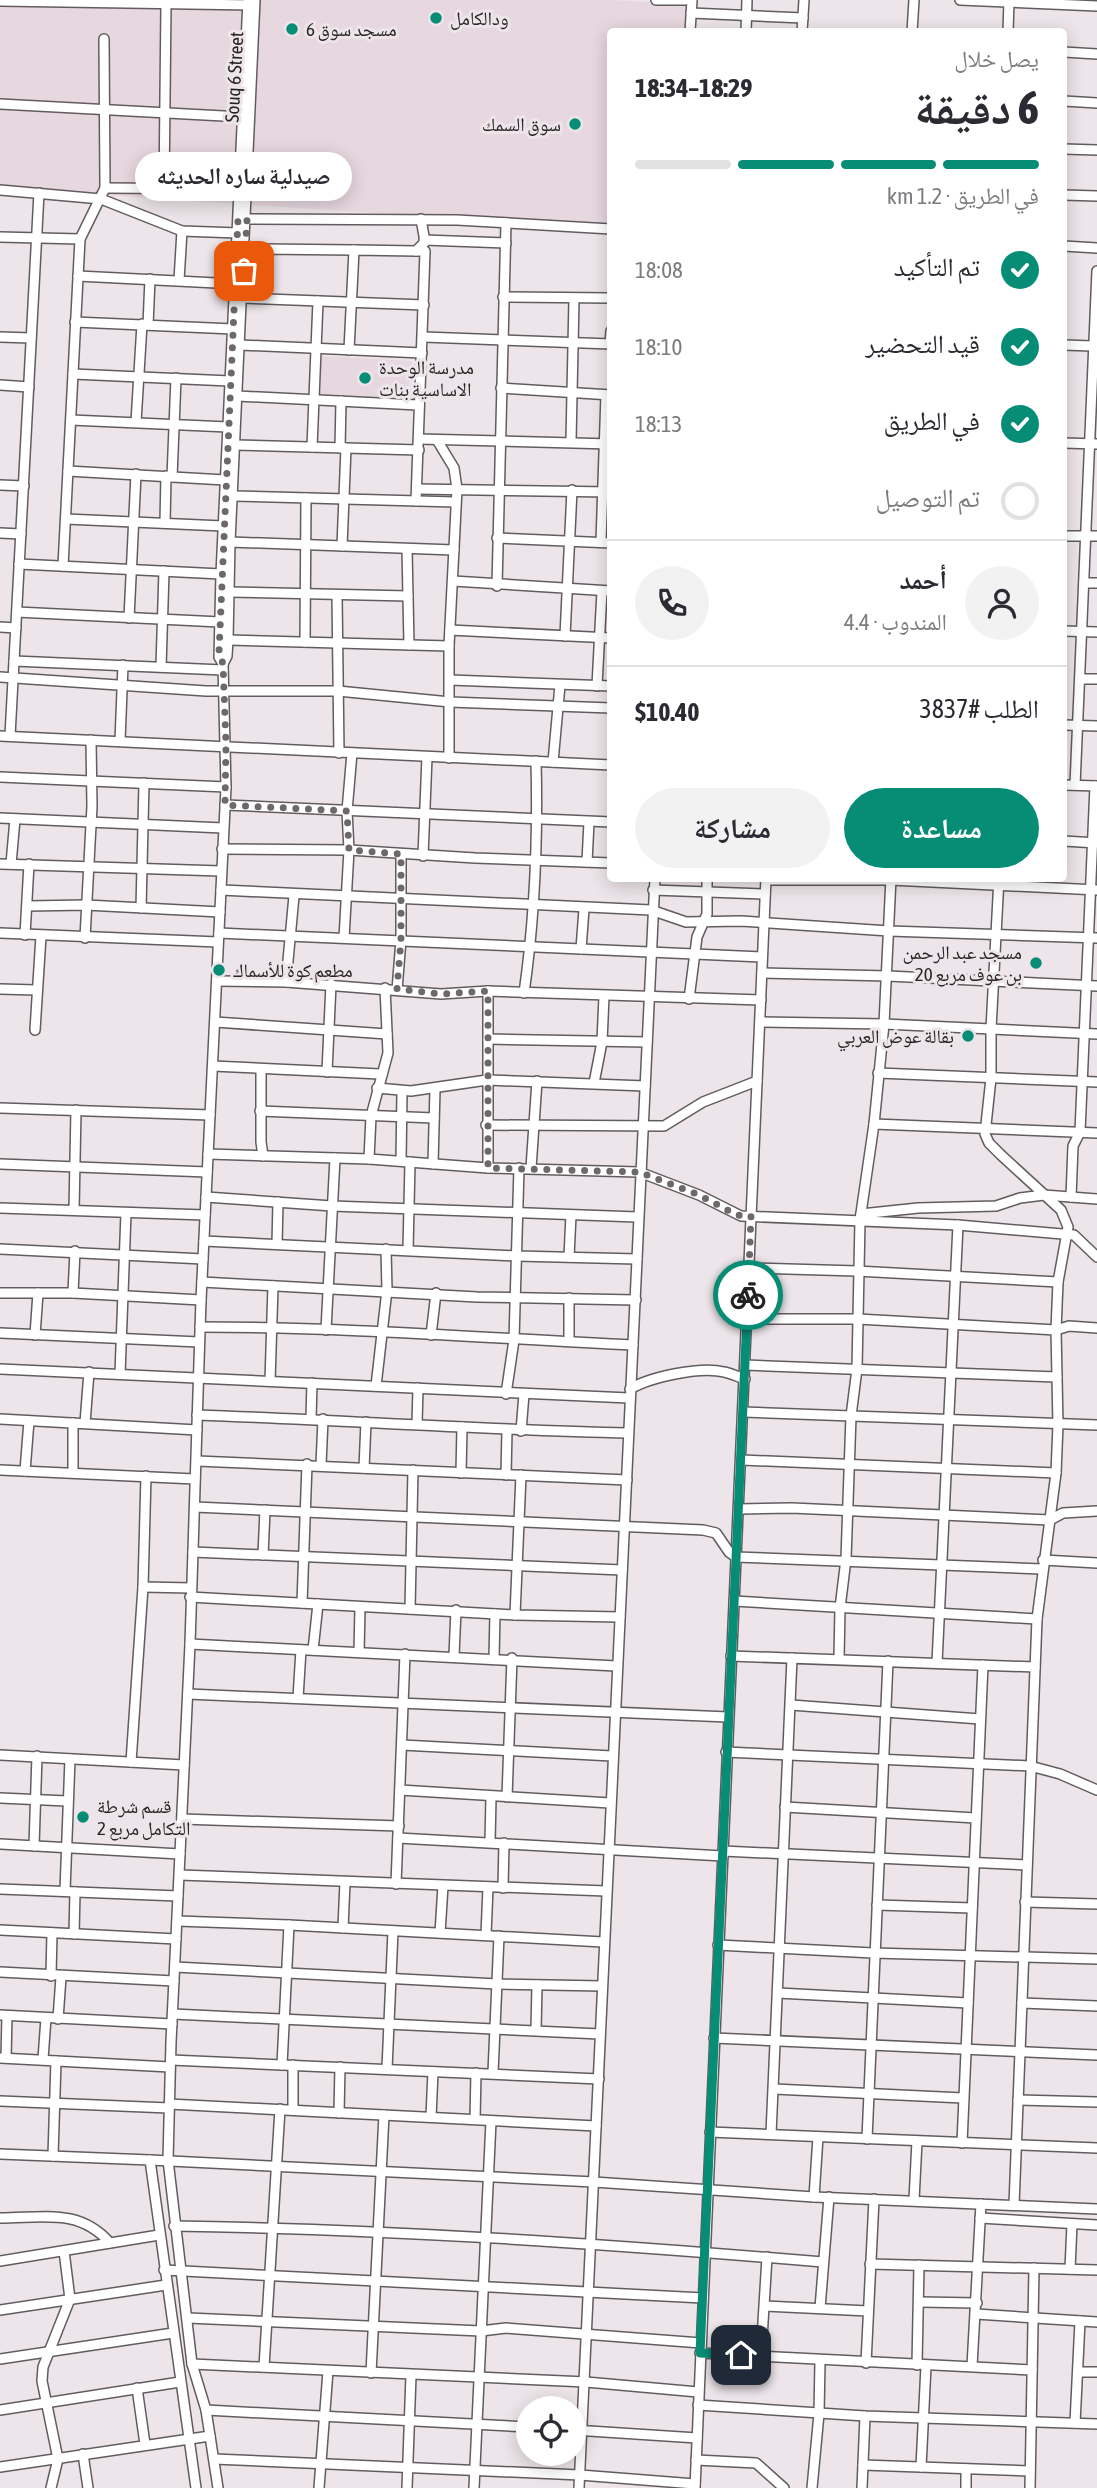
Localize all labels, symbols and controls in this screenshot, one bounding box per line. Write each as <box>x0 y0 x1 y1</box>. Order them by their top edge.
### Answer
place label: ودالكامل <box>450 7 509 30</box>
marker: ودالكامل <box>428 10 444 26</box>
place label: مسجد سوق 6 <box>306 18 397 41</box>
marker: مسجد سوق 6 <box>284 21 300 37</box>
street label: Souq 6 Street <box>221 31 247 123</box>
text: يصل خلال <box>954 46 1039 72</box>
text: 18:29–18:34 <box>635 73 752 103</box>
text: 6 دقيقة <box>914 81 1039 134</box>
place label: سوق السمك <box>482 113 561 136</box>
marker: سوق السمك <box>567 116 583 132</box>
callout: صيدلية ساره الحديثه <box>135 152 352 201</box>
text: صيدلية ساره الحديثه <box>157 163 330 189</box>
text: في الطريق · 1.2 km <box>887 183 1039 209</box>
pin <box>214 241 274 301</box>
icon: check <box>1001 251 1039 289</box>
icon: bag <box>225 252 263 290</box>
text: تم التأكيد <box>894 252 980 282</box>
text: 18:08 <box>635 257 683 283</box>
icon: check <box>1001 328 1039 366</box>
text: قيد التحضير <box>865 329 980 359</box>
text: 18:10 <box>635 334 682 360</box>
place label: مدرسة الوحدة الاساسية بنات <box>379 356 474 401</box>
marker: مدرسة الوحدة الاساسية بنات <box>357 370 373 386</box>
icon: check <box>1001 405 1039 443</box>
text: في الطريق <box>883 406 980 436</box>
text: 18:13 <box>635 411 682 437</box>
text: تم التوصيل <box>875 483 980 513</box>
text: أحمد <box>899 565 947 595</box>
button: phone <box>635 566 709 640</box>
button: person <box>965 566 1039 640</box>
text: المندوب · 4.4 <box>844 609 947 635</box>
text: الطلب #3837 <box>919 694 1039 724</box>
text: $10.40 <box>635 697 699 727</box>
button: مشاركة <box>635 788 830 868</box>
button: مساعدة <box>844 788 1039 868</box>
place label: مسجد عبد الرحمن بن عوف مربع 20 <box>902 941 1022 987</box>
marker: مسجد عبد الرحمن بن عوف مربع 20 <box>1028 955 1044 971</box>
place label: مطعم كوة للأسماك <box>233 959 353 983</box>
marker: مطعم كوة للأسماك <box>211 962 227 978</box>
place label: بقالة عوض العربي <box>837 1025 954 1052</box>
marker: بقالة عوض العربي <box>960 1028 976 1044</box>
courier <box>713 1260 783 1330</box>
icon: bike <box>729 1276 767 1314</box>
place label: قسم شرطة التكامل مربع 2 <box>97 1795 191 1841</box>
marker: قسم شرطة التكامل مربع 2 <box>75 1809 91 1825</box>
pin <box>711 2325 771 2385</box>
icon: home <box>722 2336 760 2374</box>
map controls <box>516 2396 586 2466</box>
button: locate <box>516 2396 586 2466</box>

